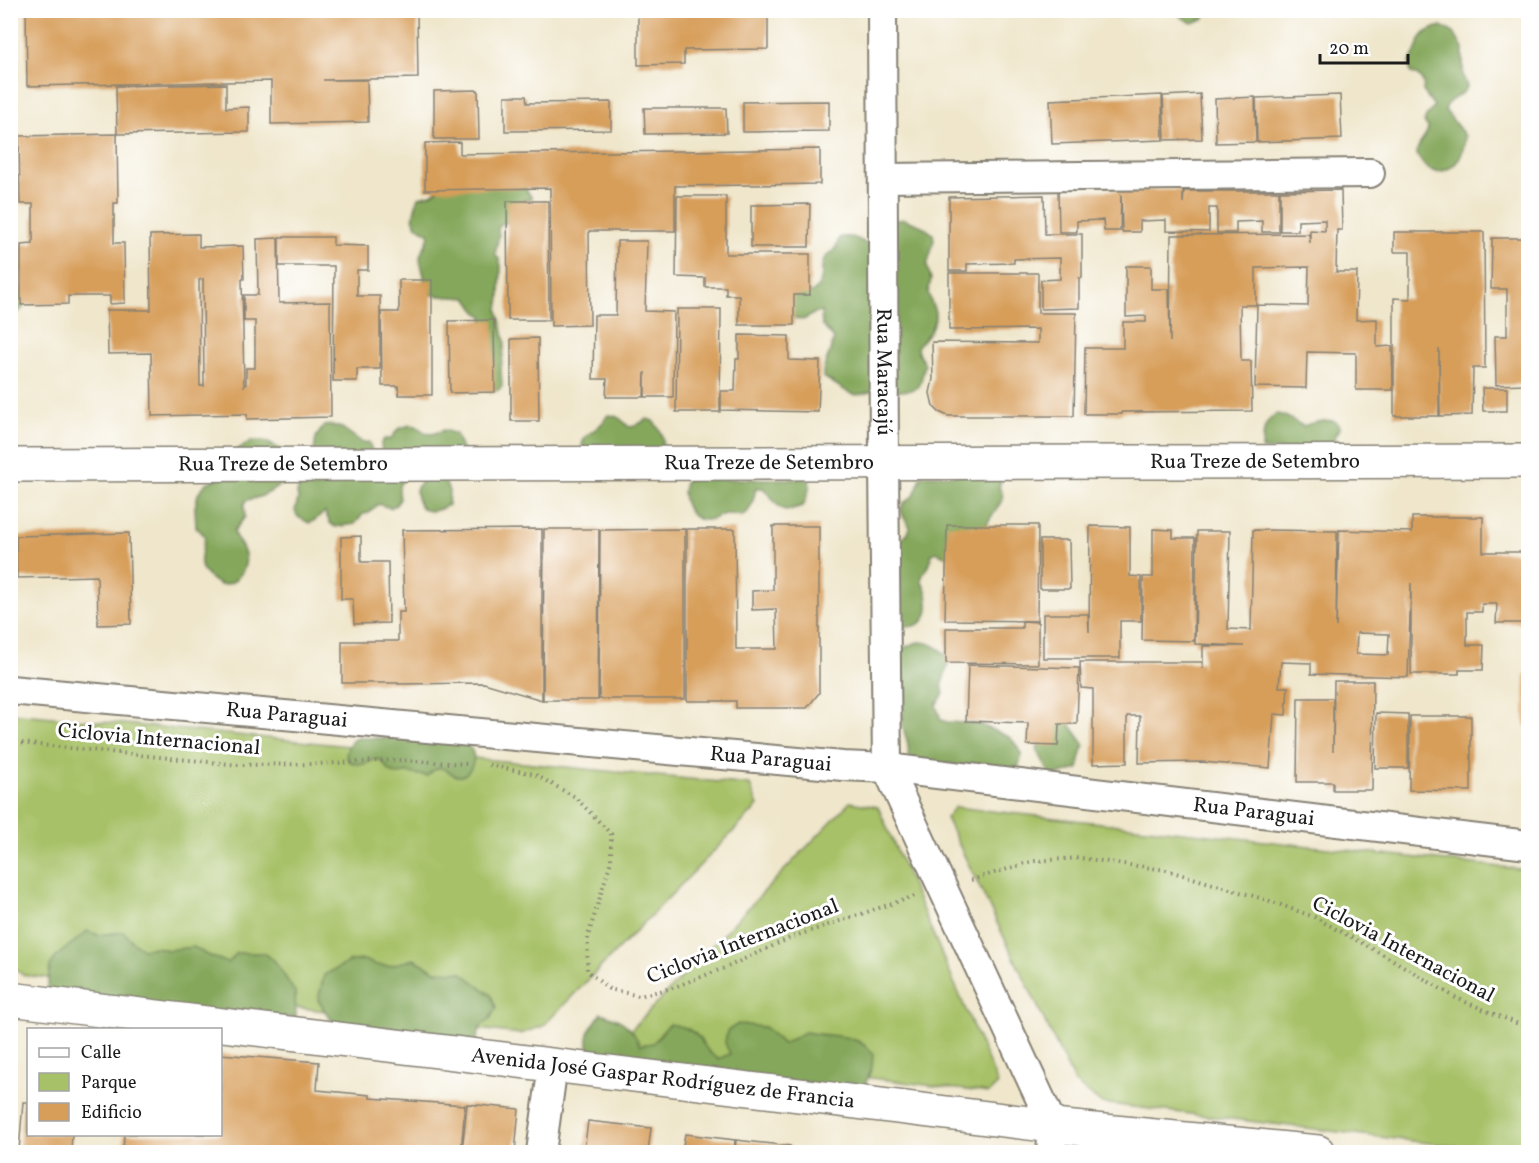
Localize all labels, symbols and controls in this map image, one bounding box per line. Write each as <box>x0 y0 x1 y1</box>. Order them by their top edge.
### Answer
scale bar <box>1320 27 1408 65</box>
text: 20 m <box>1329 37 1369 62</box>
street label: Rua Maracajú <box>869 308 898 436</box>
street label: Rua Treze de Setembro <box>1150 447 1360 476</box>
street label: Rua Treze de Setembro <box>664 448 874 478</box>
street label: Rua Treze de Setembro <box>178 450 388 479</box>
street label: Rua Paraguai <box>225 695 349 735</box>
street label: Ciclovia Internacional <box>56 717 262 763</box>
street label: Rua Paraguai <box>709 739 833 779</box>
street label: Rua Paraguai <box>1191 790 1316 834</box>
street label: Ciclovia Internacional <box>1306 889 1500 1011</box>
street label: Ciclovia Internacional <box>643 892 843 992</box>
legend <box>27 1028 222 1136</box>
text: Calle <box>81 1041 121 1066</box>
street label: Avenida José Gaspar Rodríguez de Francia <box>470 1041 857 1116</box>
text: Parque <box>81 1071 136 1096</box>
text: Edificio <box>81 1101 142 1126</box>

